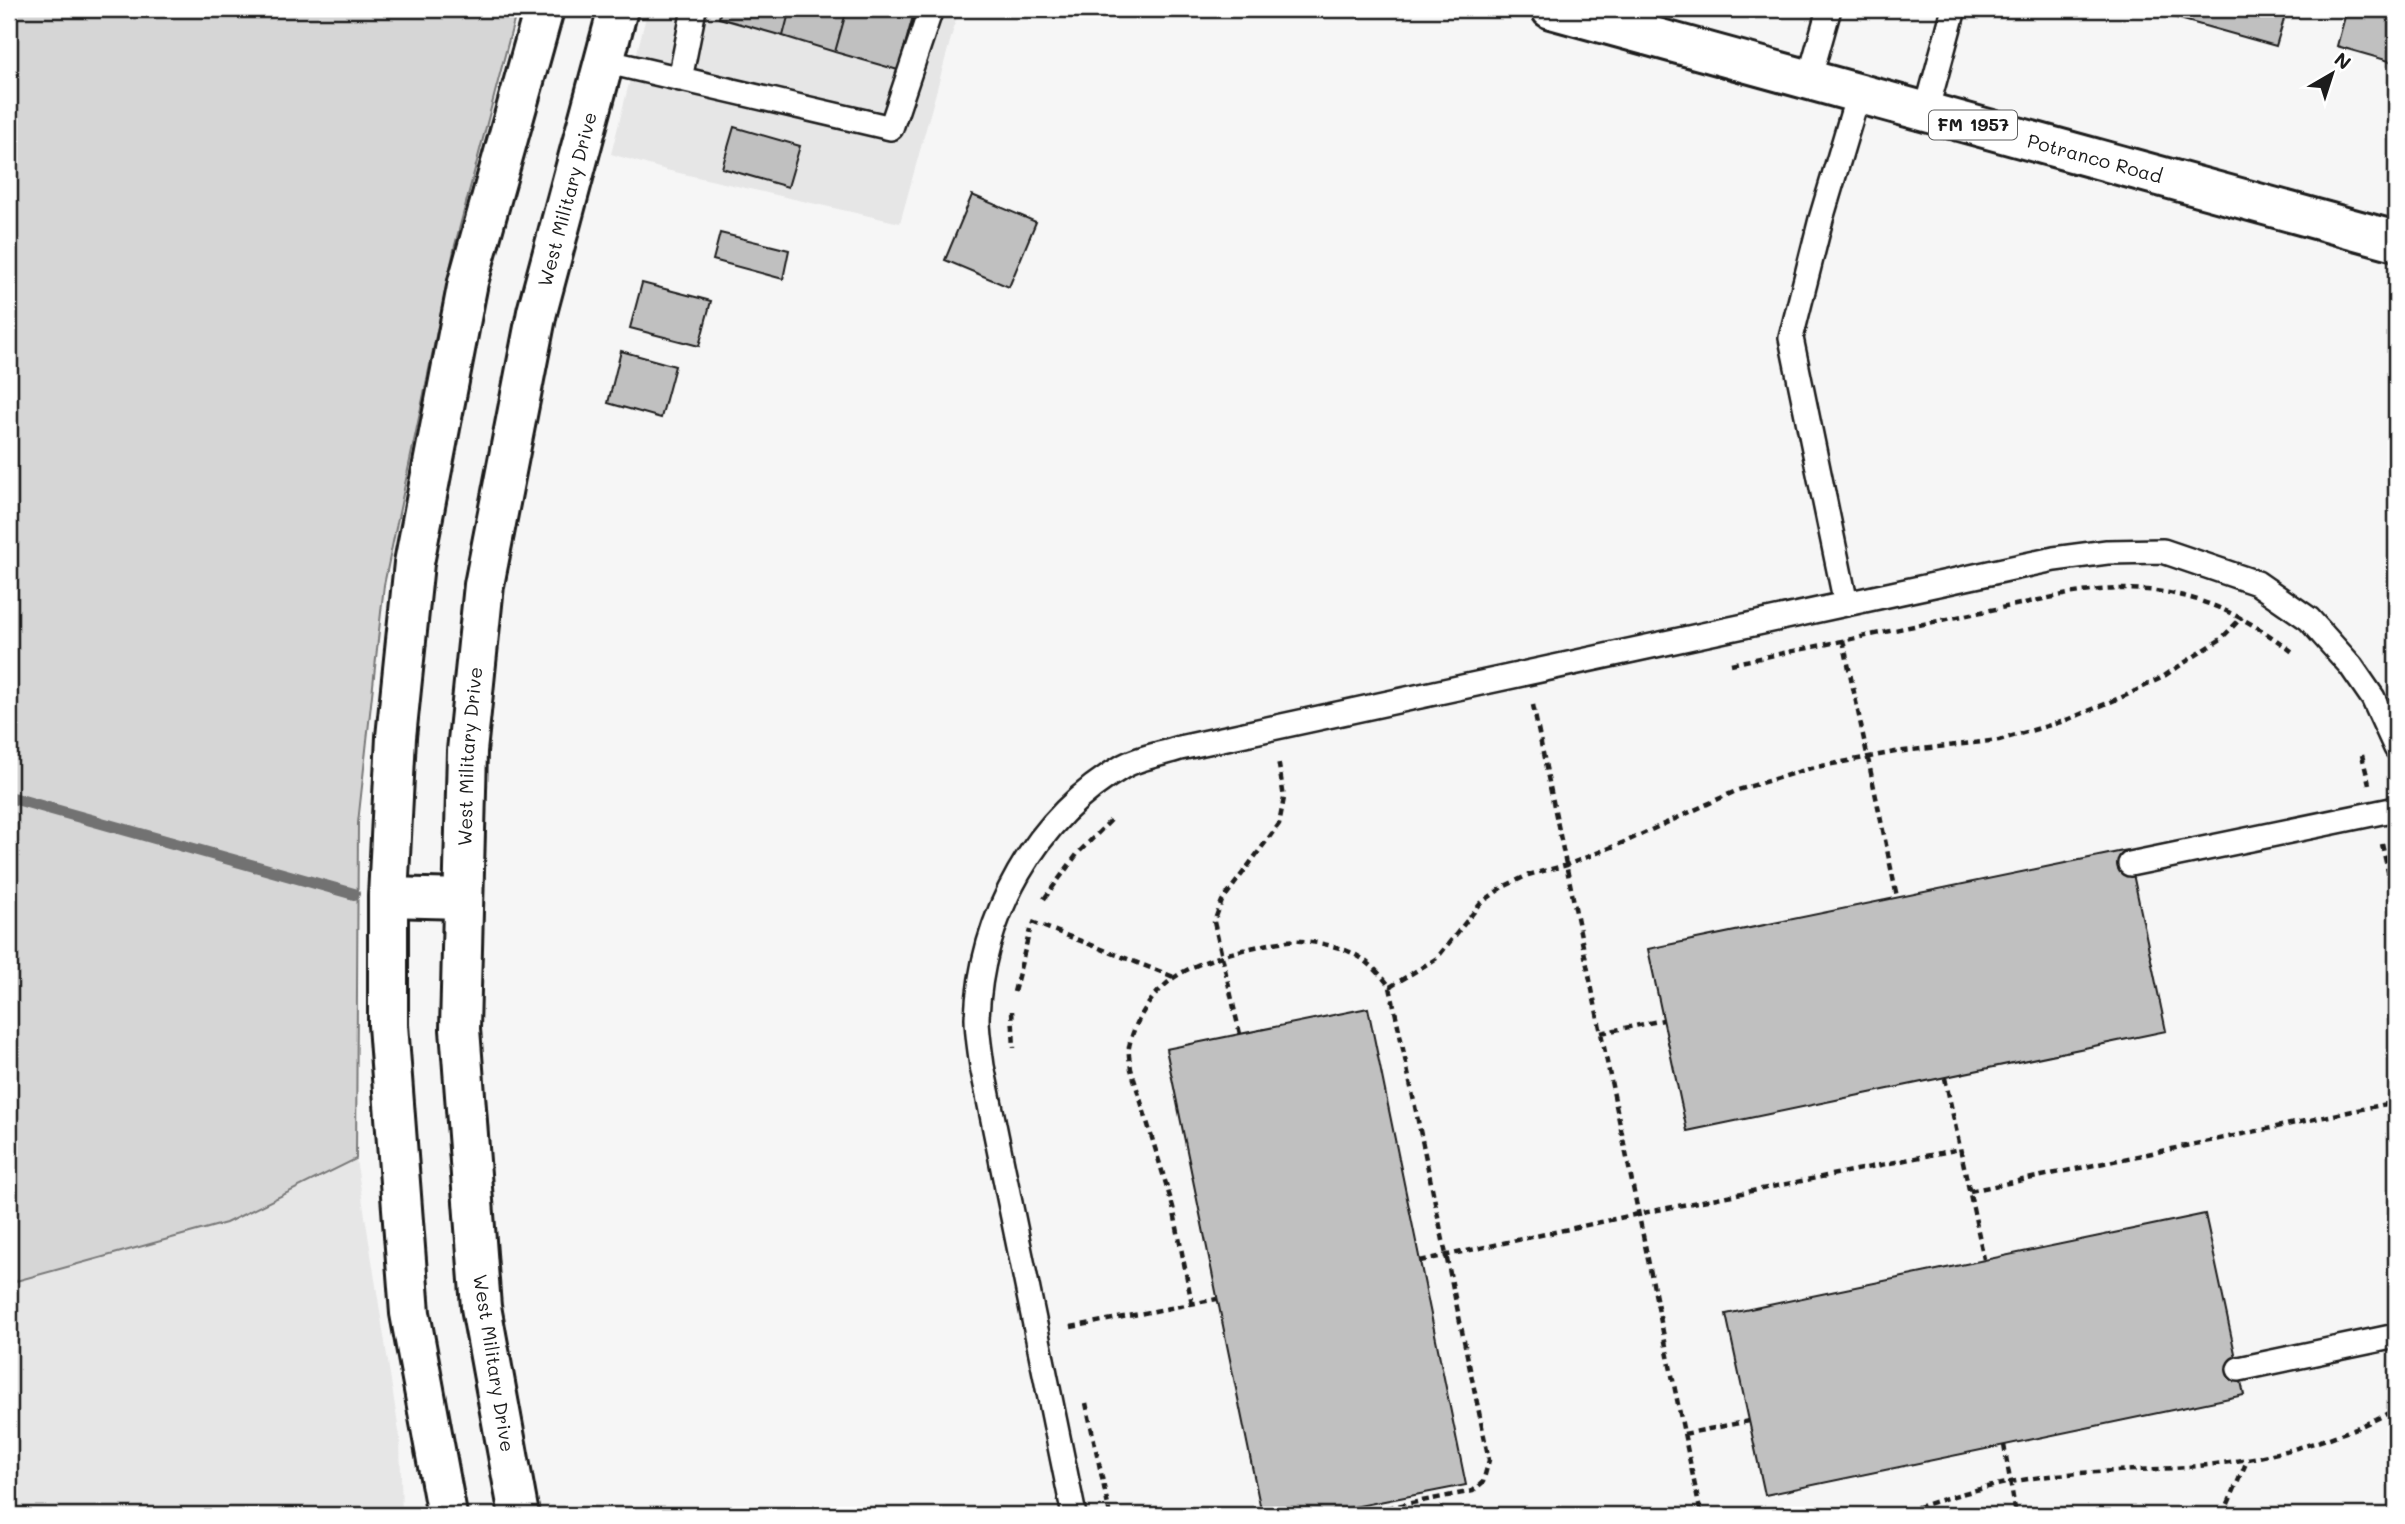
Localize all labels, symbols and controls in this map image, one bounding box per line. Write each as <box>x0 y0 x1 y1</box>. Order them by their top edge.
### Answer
north arrow <box>2296 38 2366 108</box>
text: N <box>2330 46 2356 75</box>
street label: West Military Drive <box>531 109 602 289</box>
road number: FM 1957 <box>1929 110 2017 140</box>
street label: Potranco Road <box>2025 127 2165 188</box>
street label: West Military Drive <box>452 666 488 846</box>
street label: West Military Drive <box>468 1272 521 1454</box>

